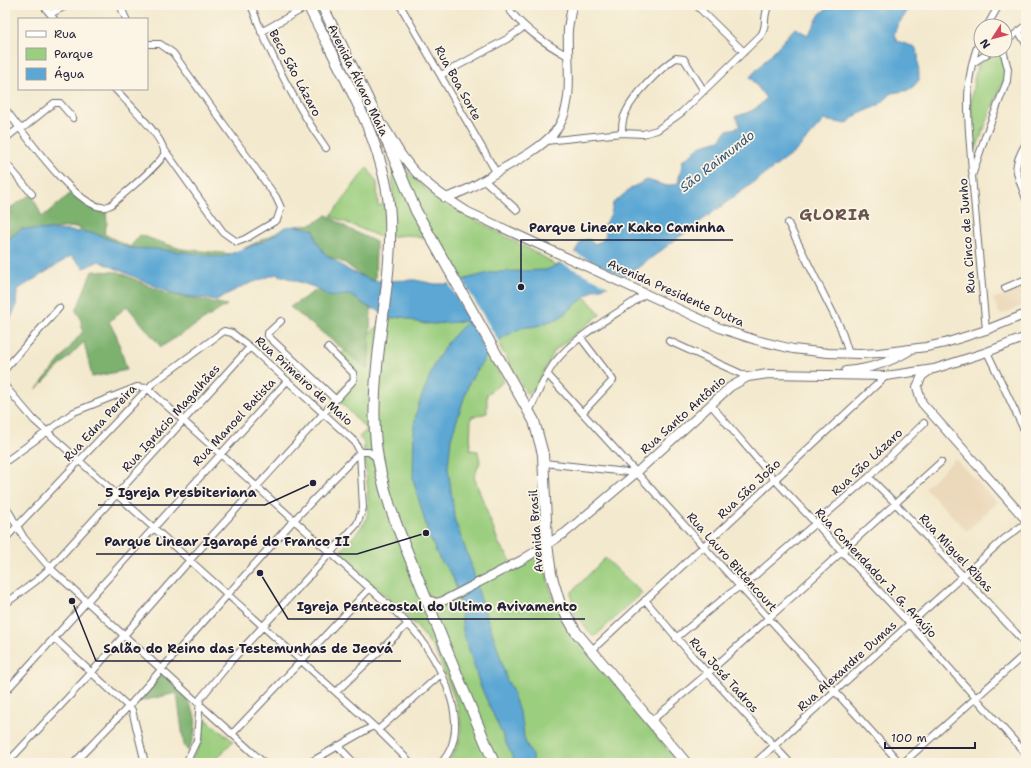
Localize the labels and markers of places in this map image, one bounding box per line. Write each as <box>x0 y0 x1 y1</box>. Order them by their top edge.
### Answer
callout: Parque Linear Kako Caminha <box>521 215 733 240</box>
callout: 5 Igreja Presbiteriana <box>98 480 265 505</box>
callout: Parque Linear Igarapé do Franco II <box>96 529 357 554</box>
callout: Igreja Pentecostal do Ultimo Avivamento <box>288 594 585 619</box>
callout: Salão do Reino das Testemunhas de Jeová <box>96 636 401 661</box>

